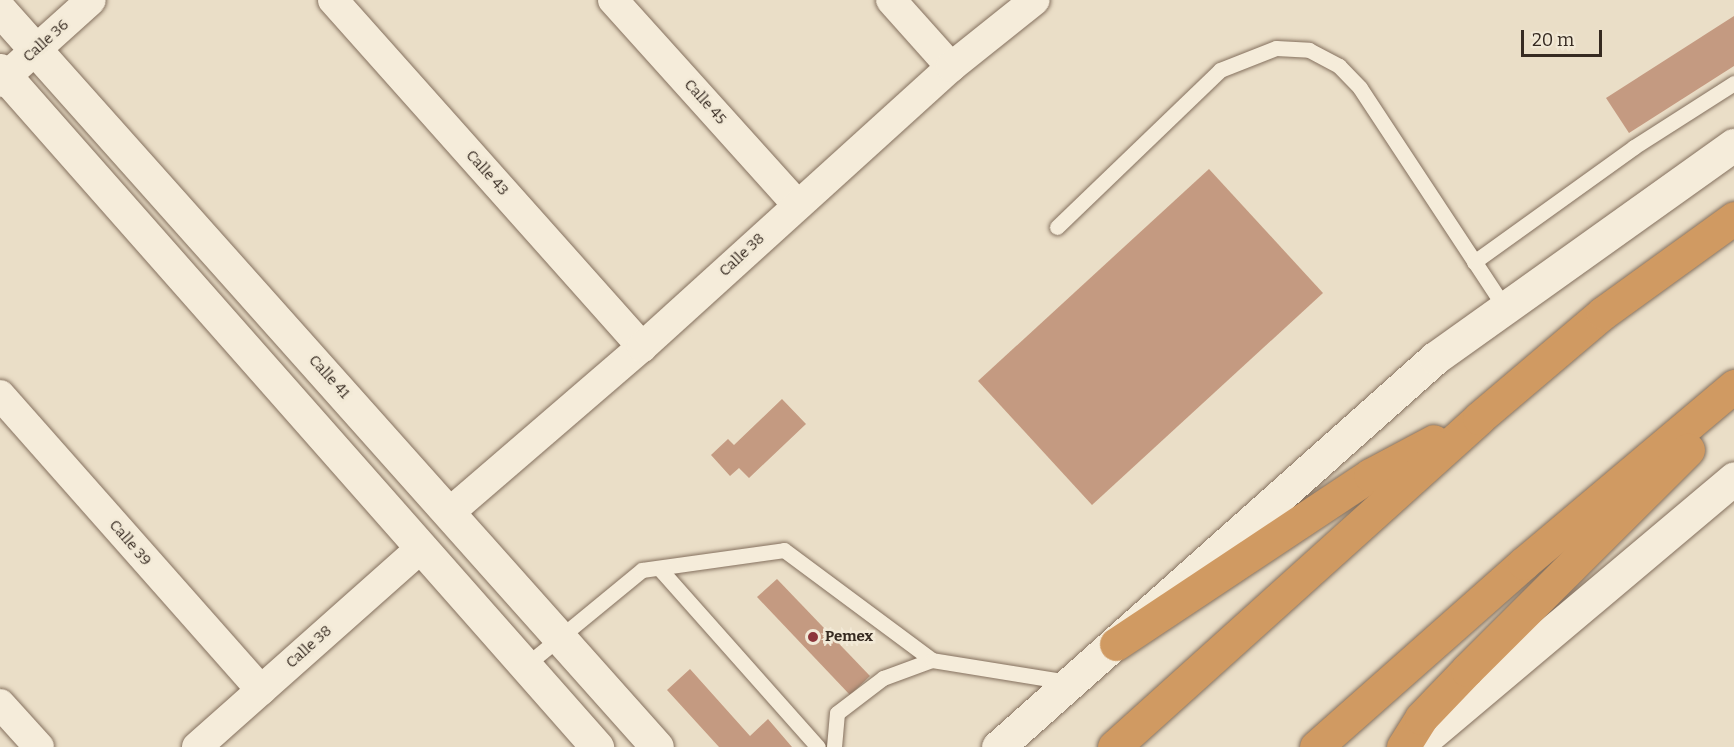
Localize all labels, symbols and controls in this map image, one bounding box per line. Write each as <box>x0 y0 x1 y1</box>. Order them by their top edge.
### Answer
street label: Calle 36 <box>20 16 72 66</box>
scale bar <box>1524 18 1605 56</box>
text: 20 m <box>1532 29 1574 51</box>
street label: Calle 45 <box>680 76 730 128</box>
street label: Calle 43 <box>462 147 512 199</box>
street label: Calle 38 <box>716 230 768 280</box>
street label: Calle 41 <box>305 352 353 402</box>
street label: Calle 39 <box>105 516 155 570</box>
street label: Calle 38 <box>283 622 335 672</box>
place label: Pemex <box>825 628 873 646</box>
marker: Pemex <box>806 630 820 644</box>

